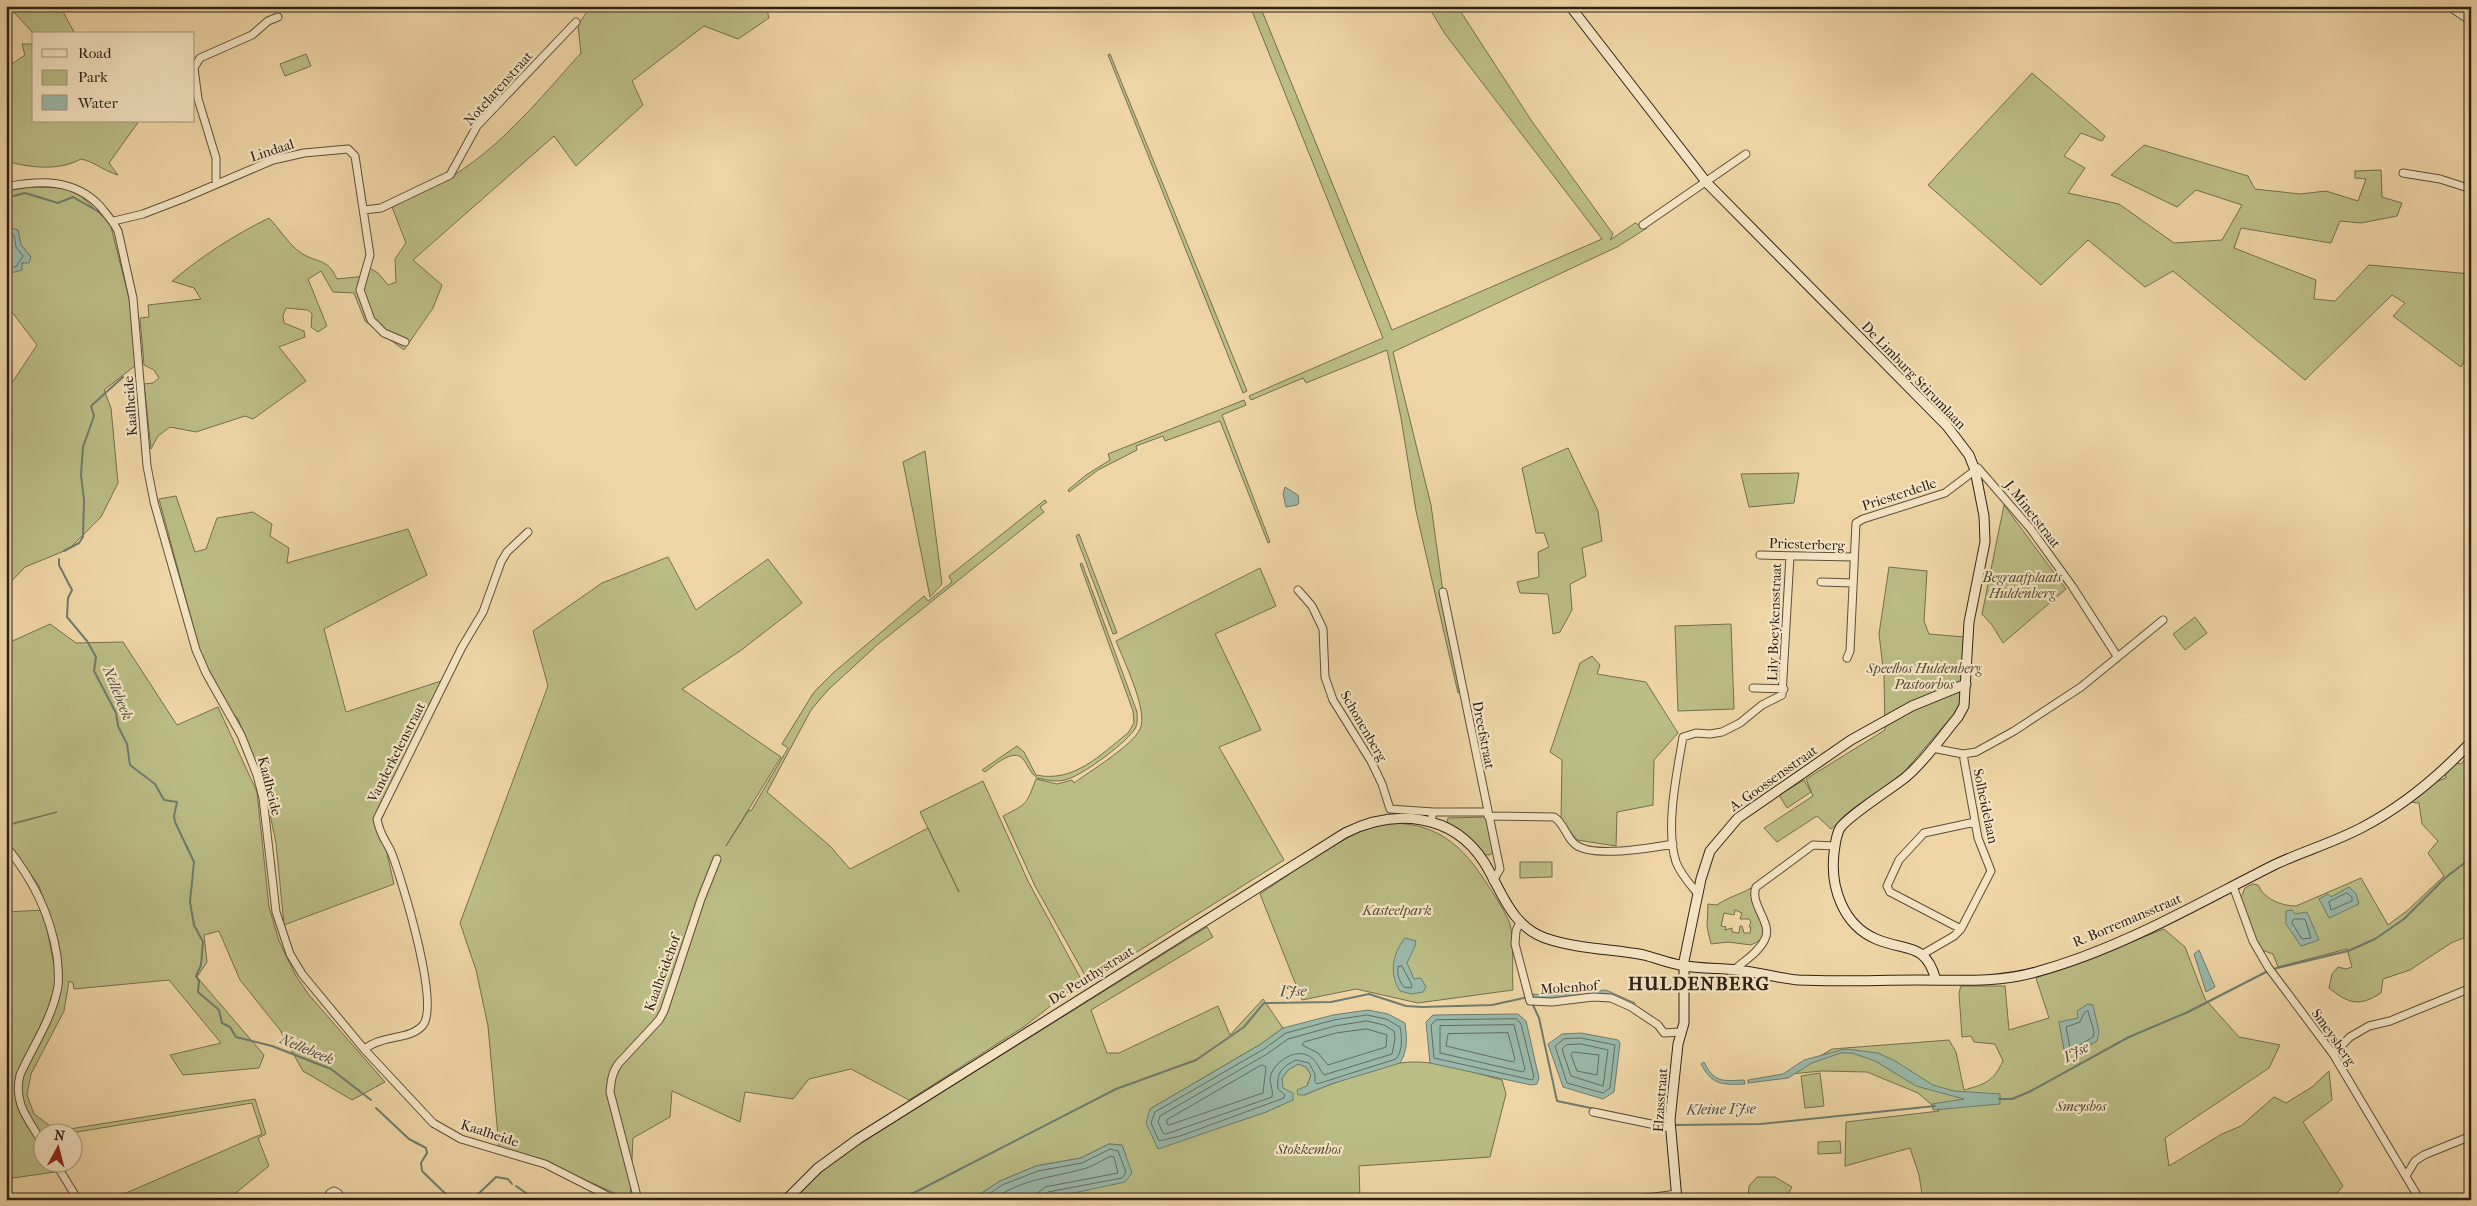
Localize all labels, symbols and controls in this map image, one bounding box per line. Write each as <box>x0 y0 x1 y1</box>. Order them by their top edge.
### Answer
legend <box>32 32 195 122</box>
text: Road <box>78 44 112 62</box>
street label: Notelarenstraat <box>460 47 536 129</box>
text: Park <box>78 68 108 86</box>
text: Water <box>77 94 118 112</box>
street label: Lindaal <box>248 135 296 166</box>
street label: De Limburg Stirumlaan <box>1858 318 1969 433</box>
street label: Kaalheide <box>120 375 141 437</box>
street label: Priesterdelle <box>1860 474 1939 515</box>
street label: J. Minetstraat <box>2000 476 2064 552</box>
street label: Priesterberg <box>1769 535 1846 554</box>
street label: Lily Boeykensstraat <box>1764 563 1785 681</box>
park label: Begraafplaats Huldenberg <box>1981 569 2062 602</box>
park label: Speelbos Huldenberg Pastoorbos <box>1866 660 1982 693</box>
water label: Nellebeek <box>99 662 137 723</box>
street label: Schonenberg <box>1336 688 1391 765</box>
street label: Vanderkelenstraat <box>363 699 429 806</box>
street label: Dreefstraat <box>1469 700 1498 771</box>
street label: A. Goossensstraat <box>1725 742 1821 816</box>
street label: Kaalheide <box>254 755 285 818</box>
street label: Solheidelaan <box>1969 767 2002 845</box>
street label: R. Borremansstraat <box>2070 890 2184 951</box>
park label: Kasteelpark <box>1361 902 1432 919</box>
street label: Kaalheidehof <box>641 930 685 1014</box>
street label: De Peuthystraat <box>1045 942 1137 1008</box>
district label: HULDENBERG <box>1628 973 1770 995</box>
street label: Molenhof <box>1540 977 1602 998</box>
water label: IJse <box>1278 982 1308 1000</box>
street label: Smeysberg <box>2308 1005 2360 1070</box>
water label: Nellebeek <box>276 1029 337 1068</box>
water label: IJse <box>2059 1037 2093 1067</box>
street label: Elzasstraat <box>1650 1067 1671 1133</box>
park label: Smeysbos <box>2055 1098 2107 1115</box>
water label: Kleine IJse <box>1685 1099 1757 1119</box>
street label: Kaalheide <box>458 1116 521 1151</box>
north arrow <box>32 1124 82 1174</box>
text: N <box>53 1127 66 1145</box>
park label: Stokkembos <box>1275 1141 1342 1158</box>

